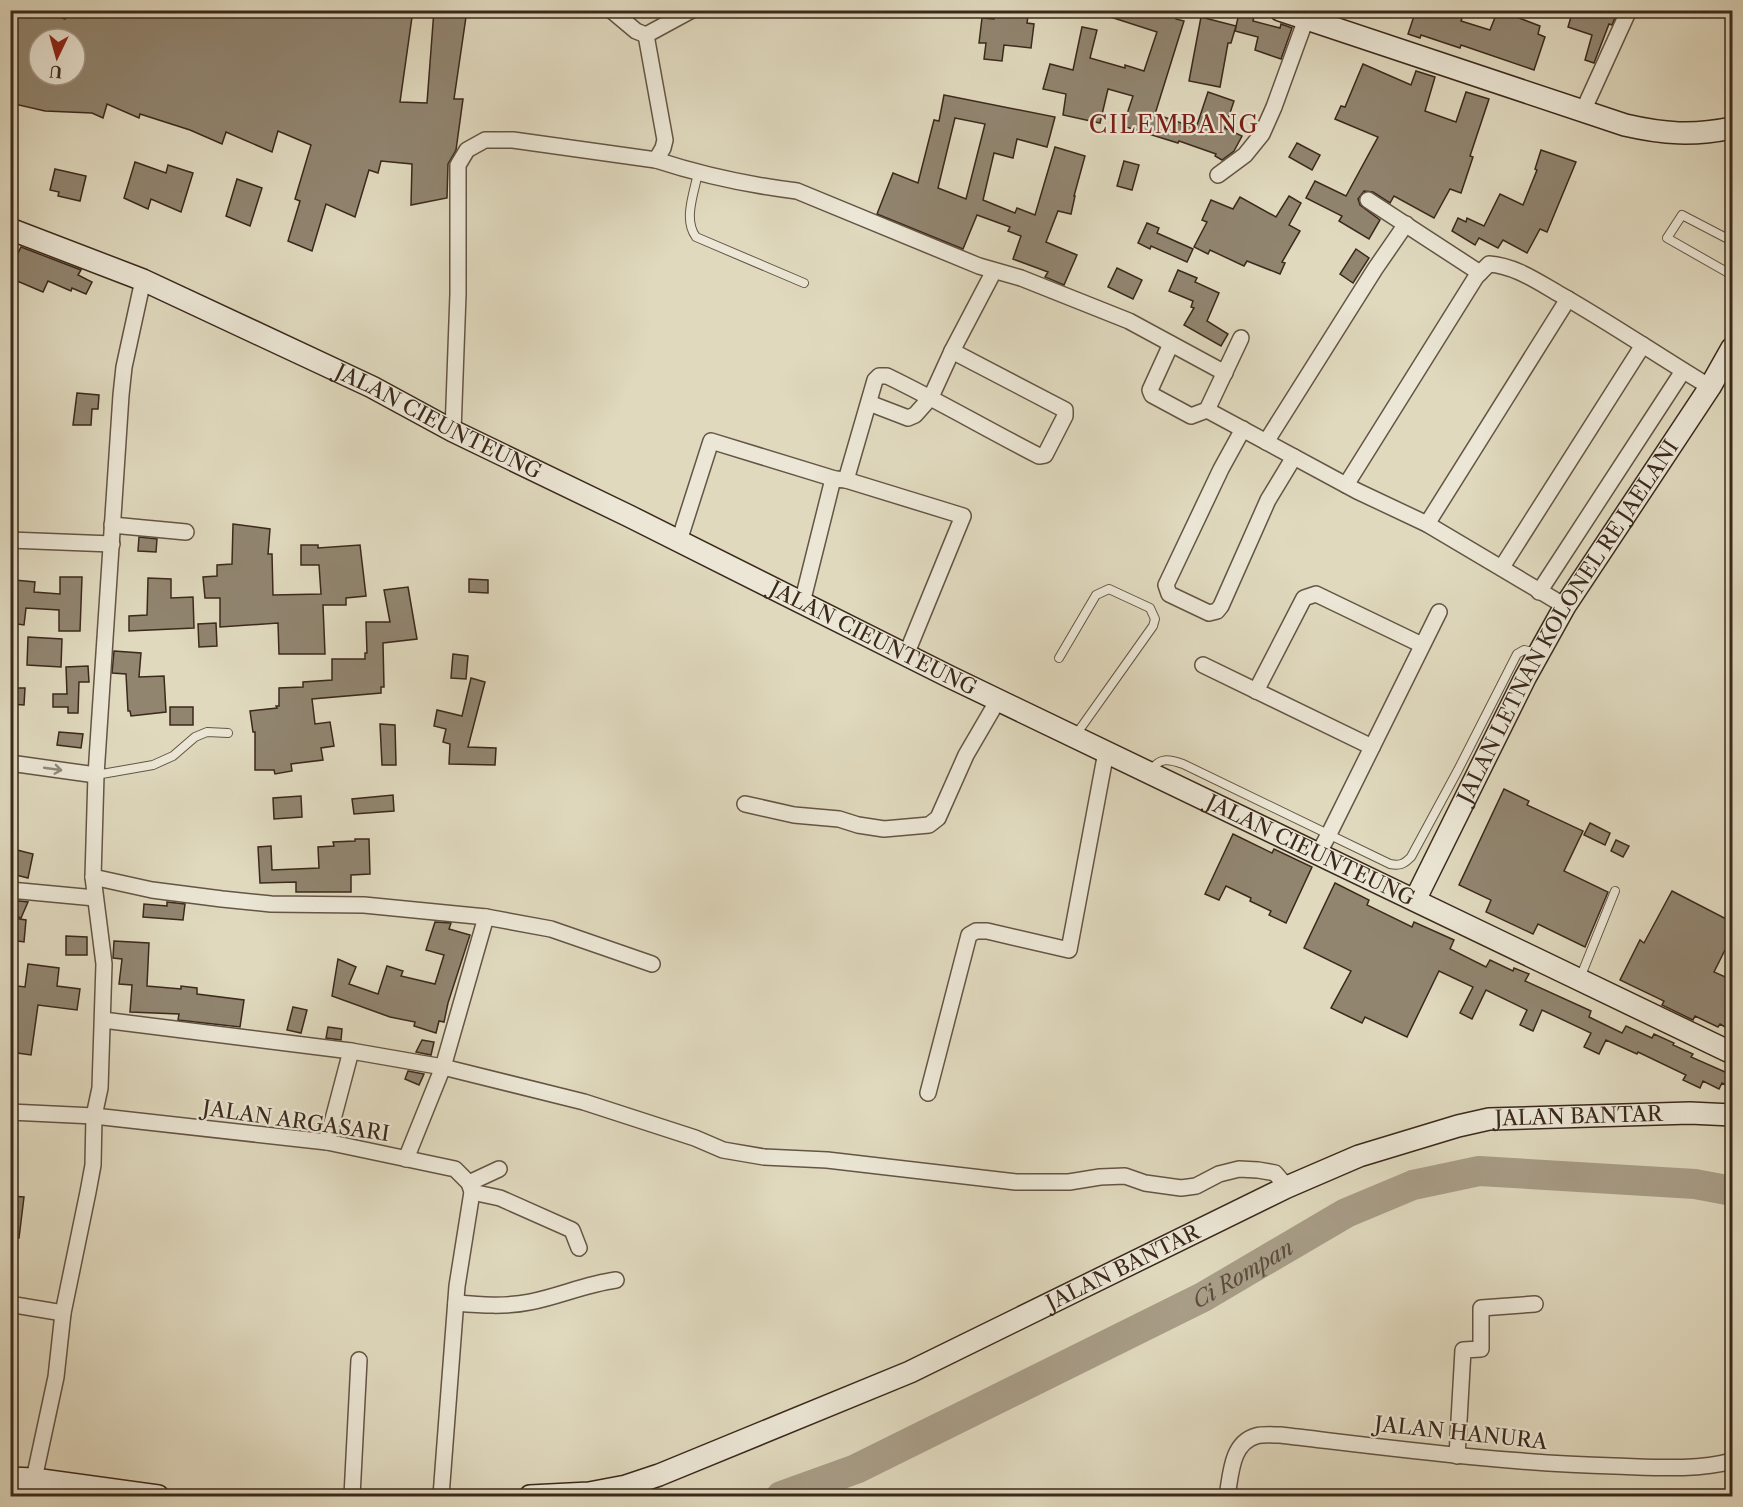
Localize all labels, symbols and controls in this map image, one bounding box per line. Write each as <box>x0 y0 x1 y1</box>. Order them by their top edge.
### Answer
north arrow <box>27 27 87 87</box>
text: U <box>48 61 63 82</box>
district label: CILEMBANG <box>1089 110 1259 139</box>
street label: JALAN CIEUNTEUNG <box>329 357 546 484</box>
street label: JALAN LETNAN KOLONEL RE JAELANI <box>1451 435 1683 810</box>
street label: JALAN CIEUNTEUNG <box>763 574 981 700</box>
one-way arrow <box>43 764 62 775</box>
street label: JALAN CIEUNTEUNG <box>1200 788 1419 911</box>
street label: JALAN ARGASARI <box>198 1095 391 1146</box>
street label: JALAN BANTAR <box>1491 1101 1664 1131</box>
street label: JALAN BANTAR <box>1039 1218 1205 1317</box>
water label: Ci Rompan <box>1188 1234 1298 1314</box>
street label: JALAN HANURA <box>1371 1411 1549 1454</box>

